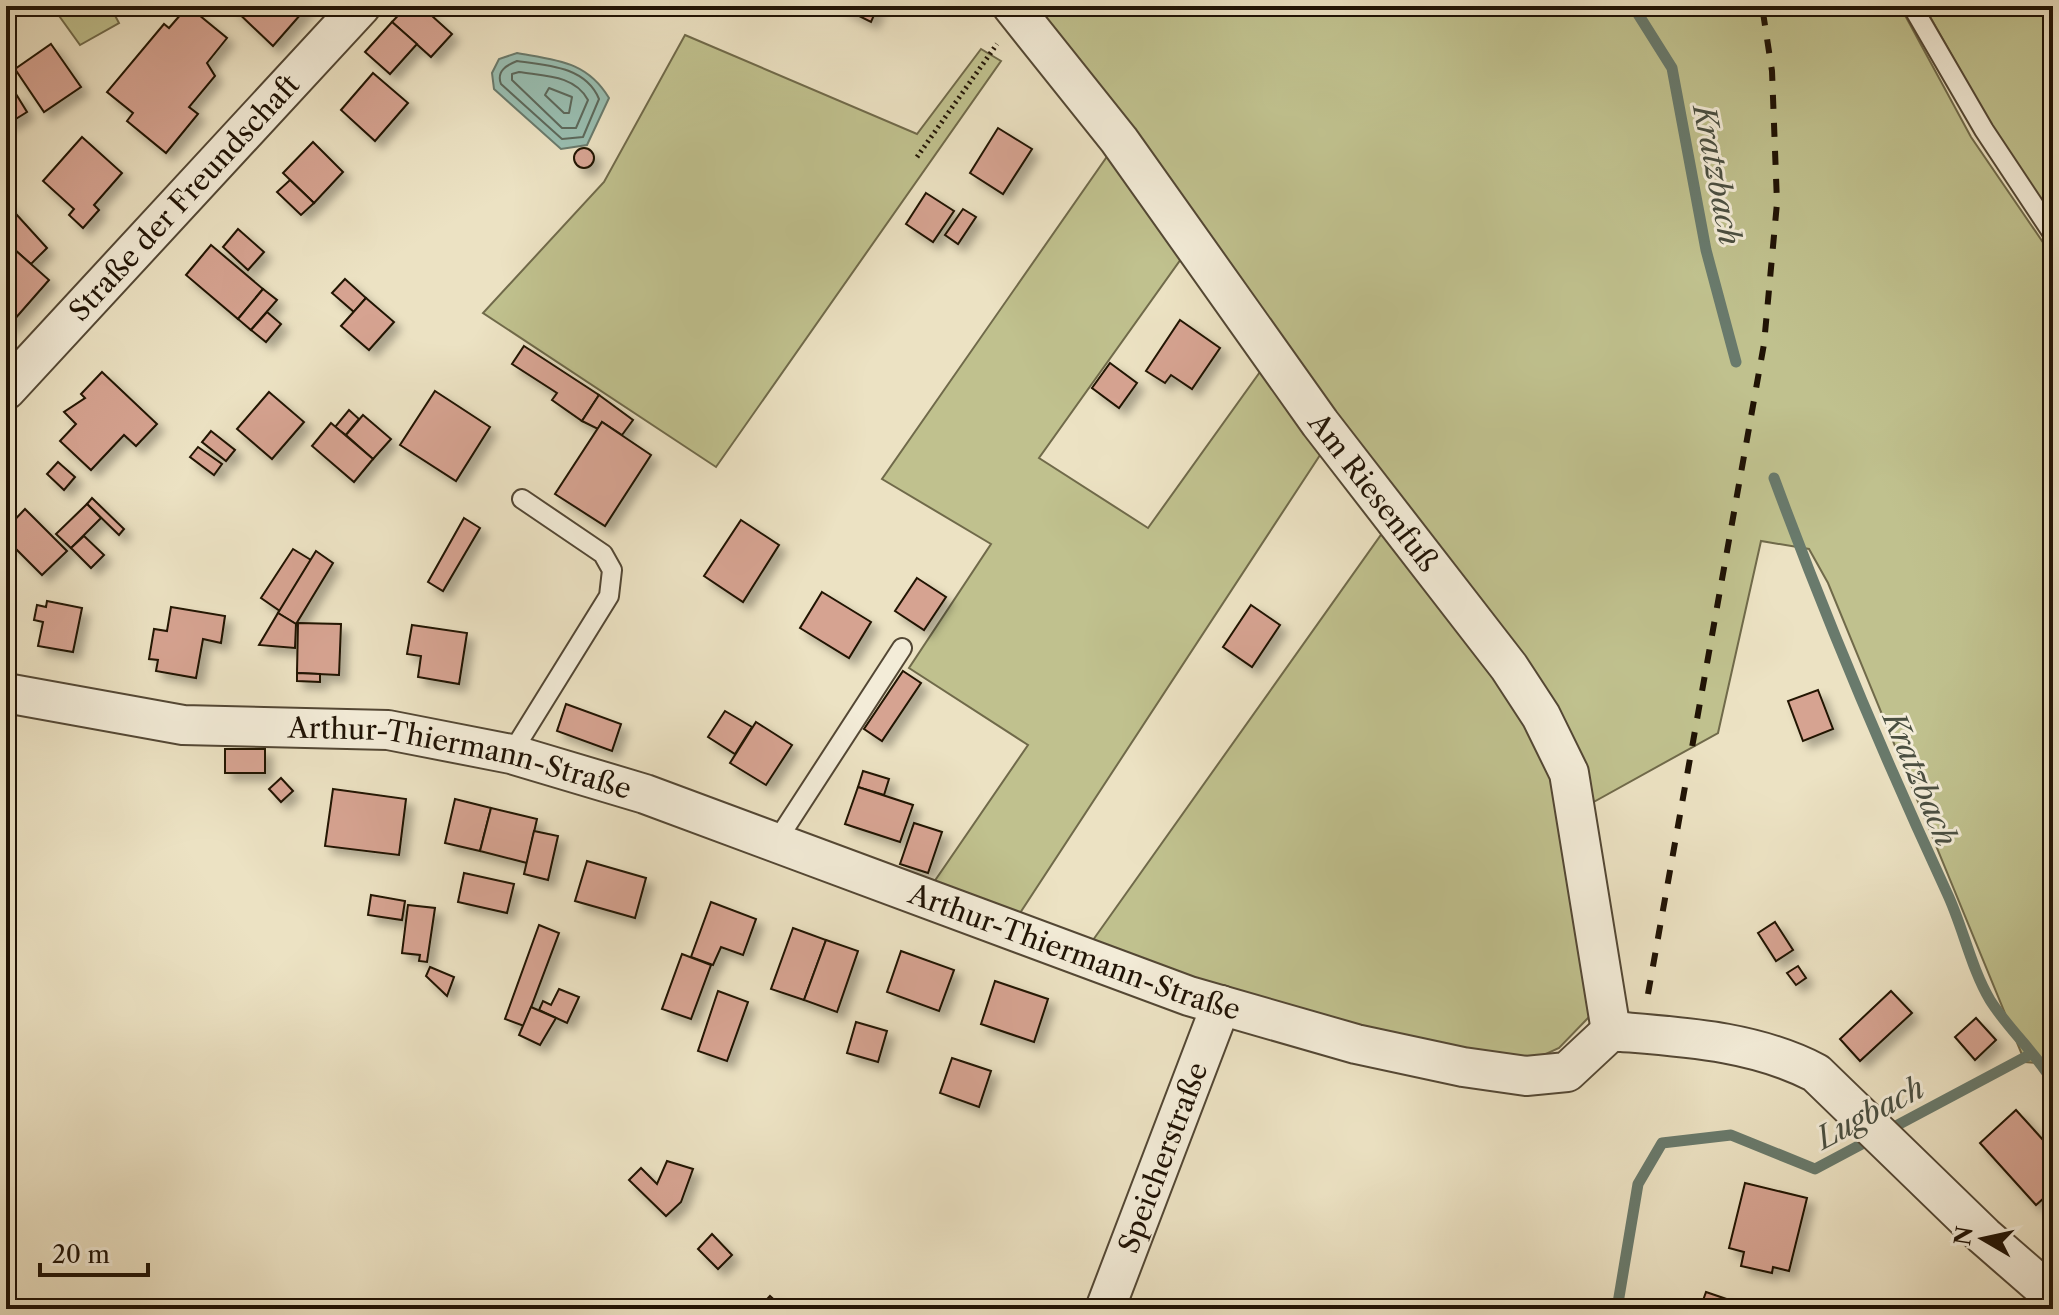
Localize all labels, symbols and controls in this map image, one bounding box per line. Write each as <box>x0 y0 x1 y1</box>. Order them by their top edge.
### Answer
street label: Straße der Freundschaft <box>62 67 306 328</box>
water label: Kratzbach <box>1685 100 1749 248</box>
street label: Am Riesenfuß <box>1301 405 1445 578</box>
water label: Kratzbach <box>1874 704 1965 852</box>
street label: Arthur-Thiermann-Straße <box>287 711 635 806</box>
street label: Arthur-Thiermann-Straße <box>903 876 1244 1027</box>
street label: Speicherstraße <box>1111 1057 1215 1258</box>
water label: Lugbach <box>1808 1069 1930 1158</box>
north arrow <box>1943 1199 2023 1279</box>
text: N <box>1949 1224 1979 1248</box>
scale bar <box>40 1227 148 1277</box>
text: 20 m <box>52 1240 110 1269</box>

